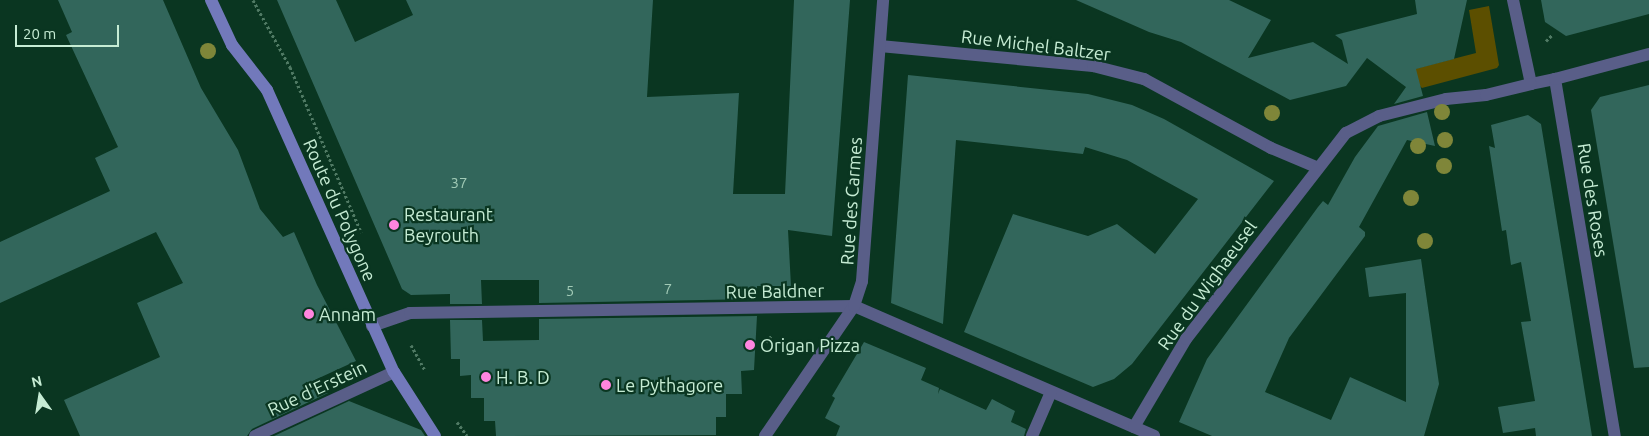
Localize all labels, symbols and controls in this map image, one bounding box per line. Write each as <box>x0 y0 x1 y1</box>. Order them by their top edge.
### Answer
scale bar <box>18 15 121 47</box>
text: 20 m <box>23 25 56 42</box>
street label: Rue Michel Baltzer <box>960 25 1112 65</box>
street label: Route du Polygone <box>299 135 381 285</box>
street label: Rue des Carmes <box>836 136 866 266</box>
street label: Rue des Roses <box>1573 141 1613 259</box>
house number: 37 <box>451 174 467 192</box>
place label: Restaurant Beyrouth <box>404 204 493 246</box>
street label: Rue du Wighaeusel <box>1153 216 1261 354</box>
marker: Restaurant Beyrouth <box>388 219 400 231</box>
street label: Rue Baldner <box>726 279 824 303</box>
house number: 7 <box>664 280 672 298</box>
house number: 5 <box>566 282 574 300</box>
place label: Annam <box>319 303 376 325</box>
marker: Annam <box>303 308 315 320</box>
place label: Origan Pizza <box>760 334 860 356</box>
marker: Origan Pizza <box>744 339 756 351</box>
street label: Rue d'Erstein <box>264 356 370 420</box>
place label: H. B. D <box>496 366 550 388</box>
north arrow <box>15 371 65 421</box>
marker: H. B. D <box>480 371 492 383</box>
text: N <box>30 372 44 390</box>
place label: Le Pythagore <box>616 374 723 396</box>
marker: Le Pythagore <box>600 379 612 391</box>

